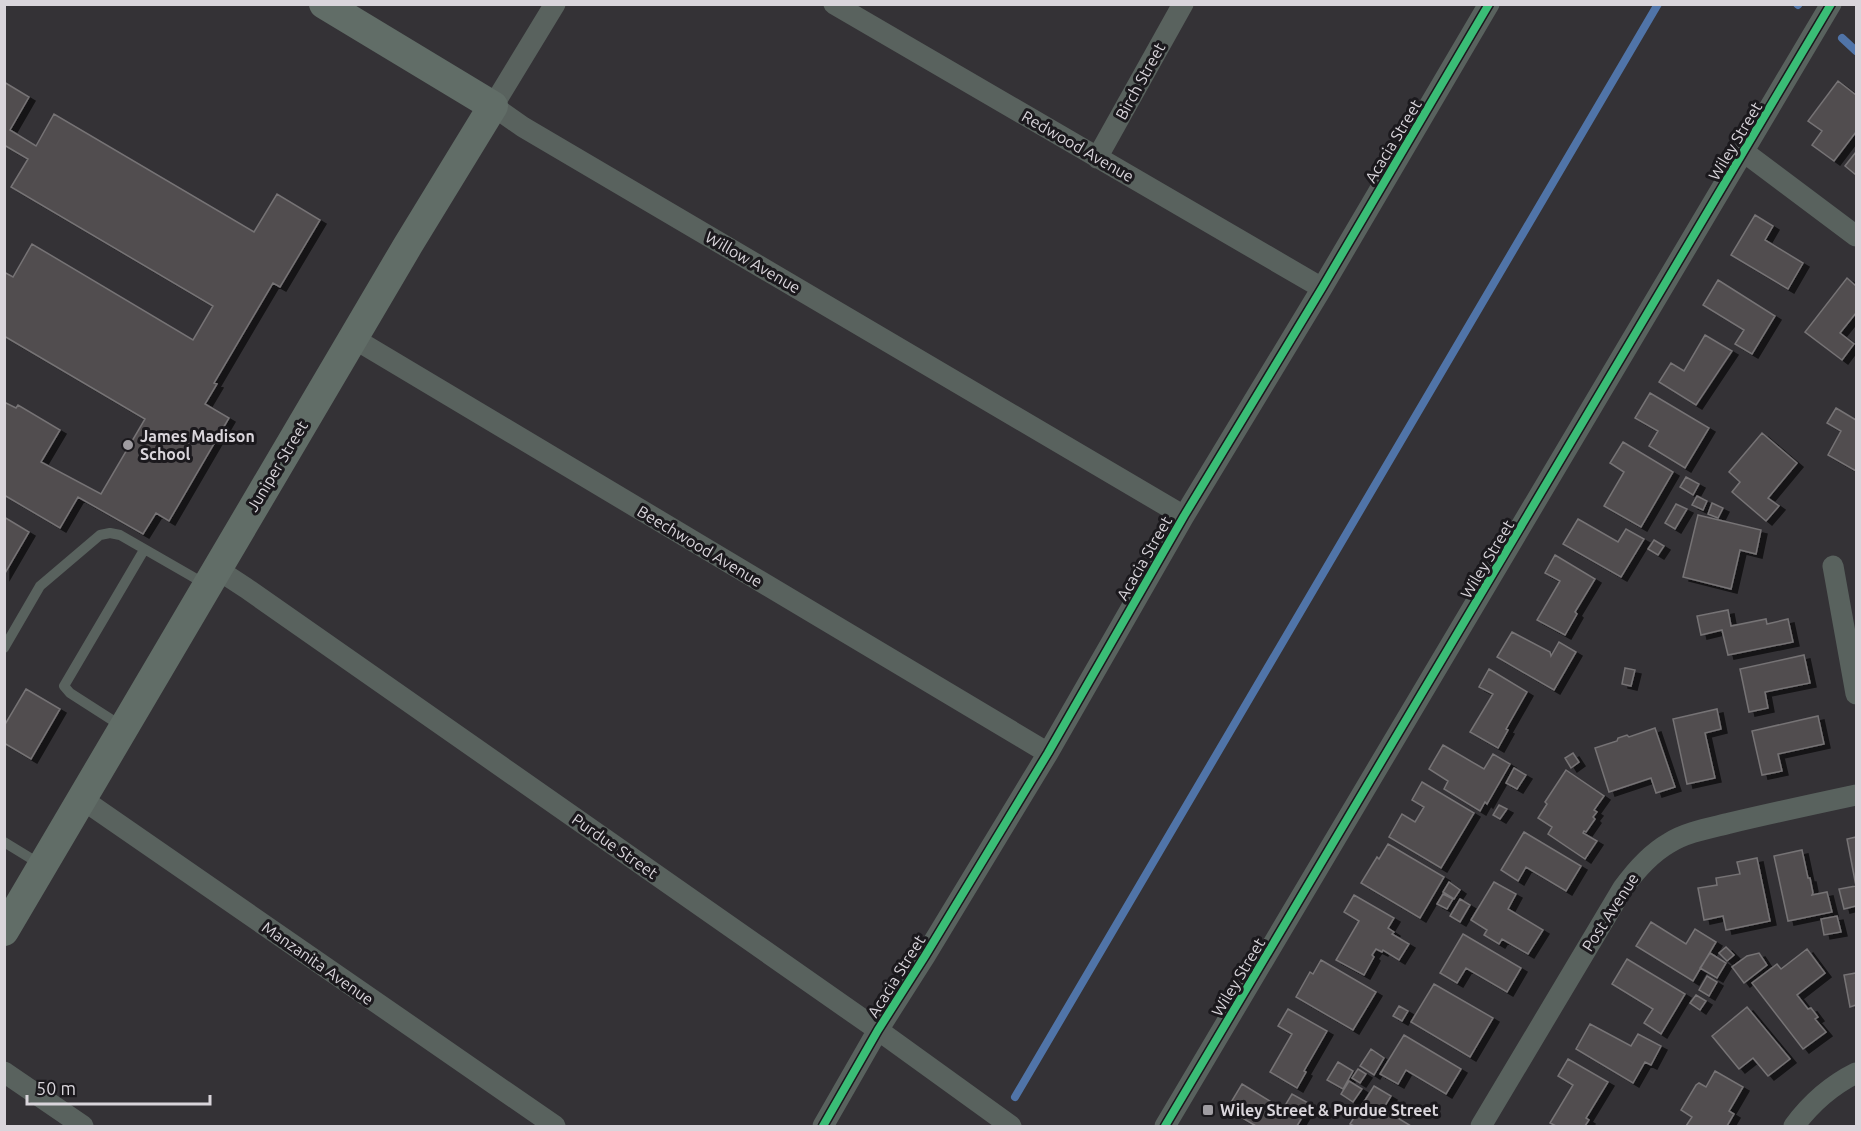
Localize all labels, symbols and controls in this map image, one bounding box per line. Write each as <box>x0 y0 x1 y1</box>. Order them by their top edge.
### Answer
street label: Birch Street <box>1112 39 1169 123</box>
street label: Acacia Street <box>1361 96 1425 186</box>
street label: Wiley Street <box>1705 98 1766 183</box>
street label: Redwood Avenue <box>1019 107 1137 185</box>
street label: Willow Avenue <box>702 228 804 296</box>
street label: Juniper Street <box>243 417 312 515</box>
place label: James Madison School <box>140 427 255 463</box>
marker: James Madison School <box>121 438 135 452</box>
street label: Beechwood Avenue <box>634 502 766 590</box>
street label: Acacia Street <box>1113 512 1176 603</box>
street label: Wiley Street <box>1457 516 1518 601</box>
street label: Purdue Street <box>569 810 662 883</box>
street label: Post Avenue <box>1578 870 1642 954</box>
street label: Manzanita Avenue <box>259 918 377 1008</box>
street label: Acacia Street <box>863 931 929 1021</box>
street label: Wiley Street <box>1208 934 1269 1019</box>
scale bar <box>27 1068 210 1106</box>
text: 50 m <box>36 1078 76 1098</box>
place label: Wiley Street & Purdue Street <box>1220 1101 1439 1119</box>
marker: Wiley Street & Purdue Street <box>1201 1103 1215 1117</box>

